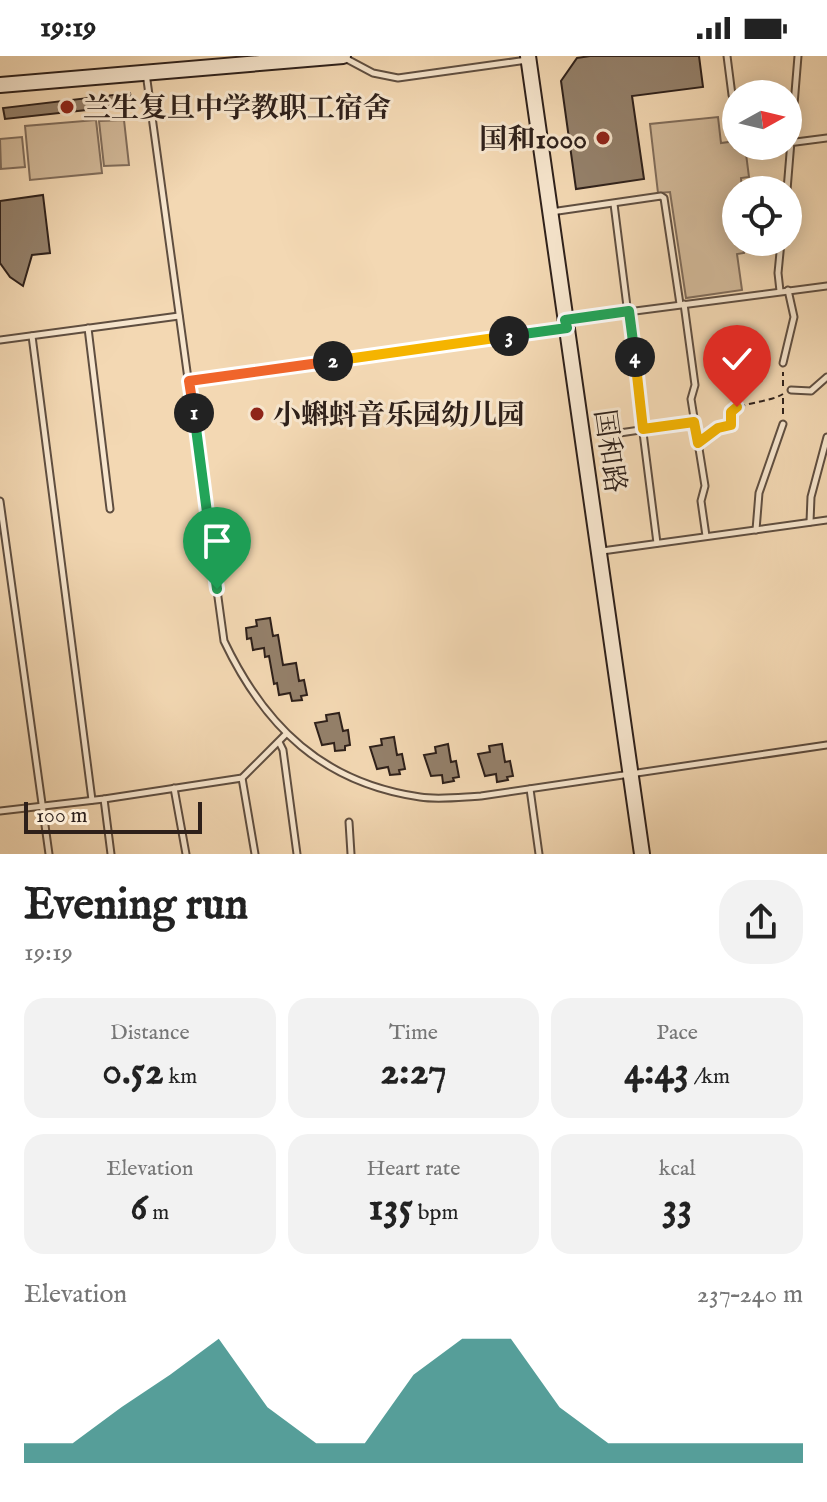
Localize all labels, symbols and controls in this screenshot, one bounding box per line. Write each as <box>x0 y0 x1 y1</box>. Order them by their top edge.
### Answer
text: 19:19 <box>40 9 96 47</box>
north arrow <box>722 80 802 160</box>
map controls <box>722 80 802 256</box>
place label: 兰生复旦中学教职工宿舍 <box>83 92 391 127</box>
marker: 兰生复旦中学教职工宿舍 <box>58 98 76 116</box>
place label: 国和1000 <box>479 123 587 158</box>
marker: 国和1000 <box>594 129 612 147</box>
button: locate <box>722 176 802 256</box>
pin: 3 <box>489 316 529 356</box>
text: 3 <box>505 322 513 350</box>
pin <box>703 325 771 407</box>
pin: 4 <box>615 337 655 377</box>
icon: check <box>715 337 759 381</box>
pin: 2 <box>313 341 353 381</box>
text: 4 <box>630 343 640 371</box>
text: 2 <box>328 347 338 375</box>
pin: 1 <box>174 393 214 433</box>
text: 1 <box>190 399 198 427</box>
place label: 小蝌蚪音乐园幼儿园 <box>273 399 525 434</box>
marker: 小蝌蚪音乐园幼儿园 <box>248 405 266 423</box>
street label: 国和路 <box>585 407 632 495</box>
pin <box>183 507 251 589</box>
icon: arrive <box>195 519 239 563</box>
scale bar <box>24 798 202 834</box>
text: 100 m <box>36 802 88 830</box>
text: Evening run <box>24 878 248 934</box>
button: share <box>719 880 803 964</box>
text: 19:19 <box>24 936 73 969</box>
text: Distance <box>110 1019 190 1047</box>
text: Time <box>389 1019 438 1047</box>
text: Pace <box>656 1019 698 1047</box>
text: 0.52 <box>102 1047 164 1098</box>
text: 2:27 <box>380 1047 447 1098</box>
text: 4:43 <box>624 1047 689 1098</box>
text: km <box>164 1063 197 1091</box>
text: /km <box>689 1063 730 1091</box>
text: Elevation <box>106 1155 193 1183</box>
text: Heart rate <box>367 1155 460 1183</box>
text: kcal <box>659 1155 696 1183</box>
text: 6 <box>130 1183 147 1234</box>
text: 135 <box>369 1183 413 1234</box>
text: 33 <box>662 1183 692 1234</box>
text: m <box>147 1199 169 1227</box>
text: bpm <box>413 1199 458 1227</box>
text: Elevation <box>24 1278 127 1311</box>
text: 237–240 m <box>697 1278 803 1311</box>

